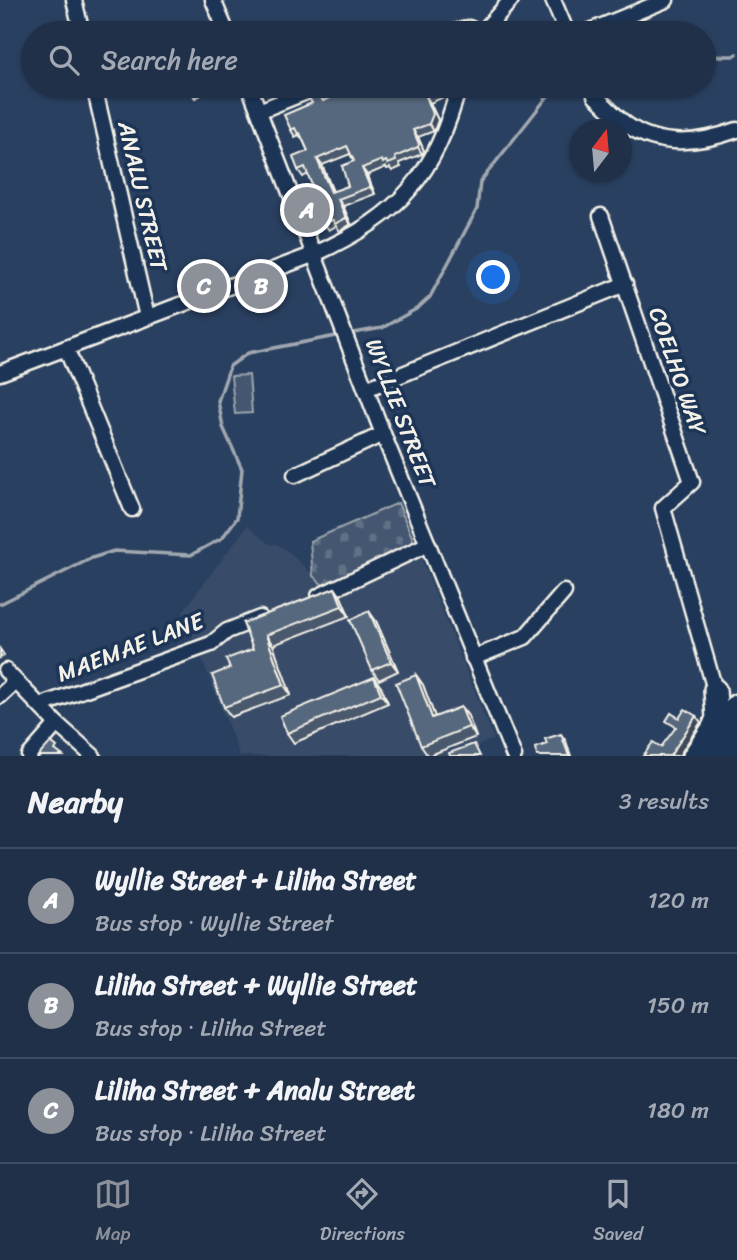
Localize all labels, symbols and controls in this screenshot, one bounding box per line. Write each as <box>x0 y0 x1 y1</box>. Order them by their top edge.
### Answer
search box <box>21 21 716 98</box>
text: Search here <box>101 37 238 83</box>
icon: search <box>45 41 83 79</box>
street label: ANALU STREET <box>105 116 180 277</box>
north arrow <box>569 119 632 182</box>
pin: A <box>284 184 330 236</box>
pin: C <box>181 260 227 312</box>
pin: B <box>238 260 284 312</box>
your location <box>476 260 510 294</box>
street label: COELHO WAY <box>636 301 719 442</box>
street label: WYLLIE STREET <box>353 332 448 496</box>
street label: MAEMAE LANE <box>51 600 211 694</box>
text: Nearby <box>28 775 123 829</box>
text: 3 results <box>619 781 709 822</box>
text: Wyllie Street + Liliha Street <box>95 857 417 903</box>
text: A <box>43 880 59 921</box>
text: 120 m <box>648 880 709 921</box>
text: Bus stop · Wyllie Street <box>95 903 333 944</box>
text: Liliha Street + Wyllie Street <box>95 962 417 1008</box>
text: B <box>44 985 58 1026</box>
text: 150 m <box>647 985 709 1026</box>
text: Bus stop · Liliha Street <box>95 1008 327 1049</box>
text: Liliha Street + Analu Street <box>95 1067 415 1113</box>
text: C <box>44 1090 58 1131</box>
text: 180 m <box>647 1090 709 1131</box>
text: Bus stop · Liliha Street <box>95 1113 327 1154</box>
tab: Map <box>94 1175 132 1250</box>
tab: Directions <box>320 1175 405 1250</box>
tab: Saved <box>593 1175 643 1250</box>

